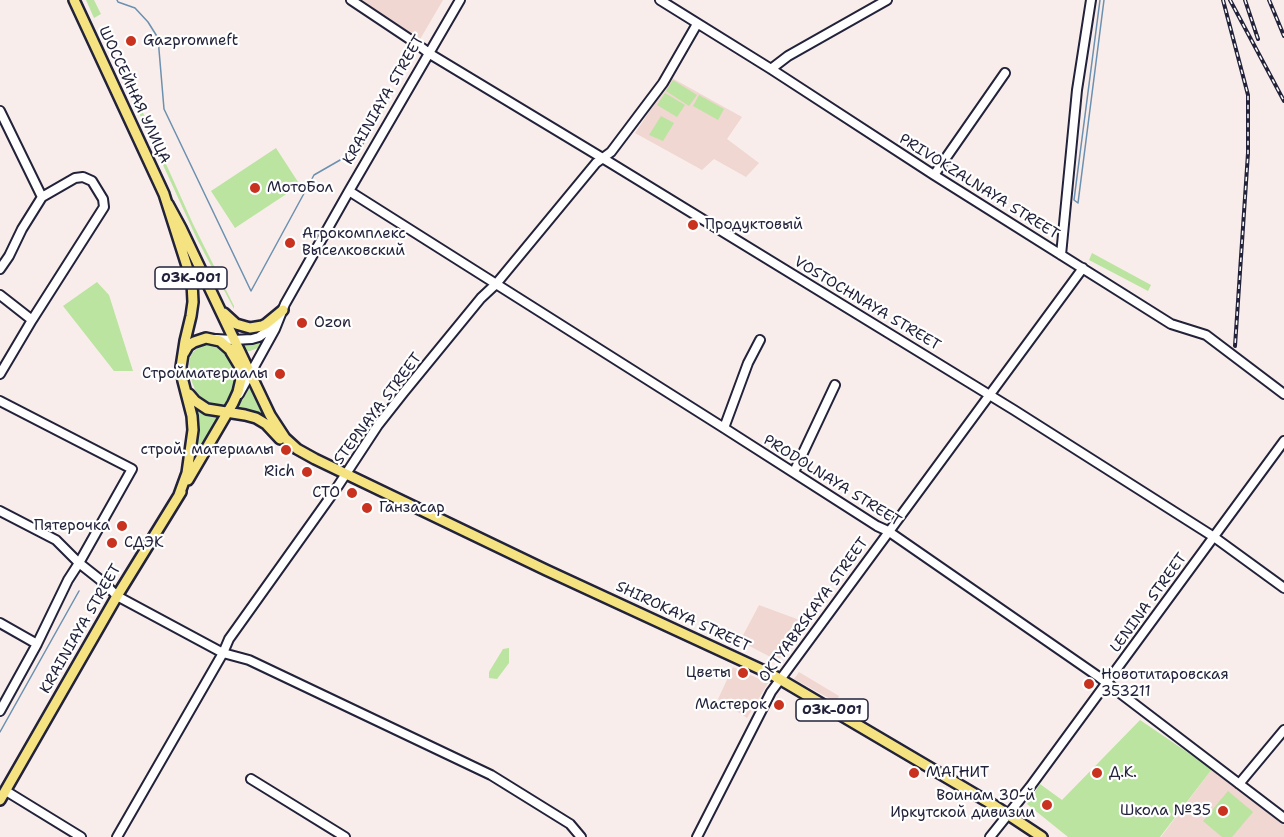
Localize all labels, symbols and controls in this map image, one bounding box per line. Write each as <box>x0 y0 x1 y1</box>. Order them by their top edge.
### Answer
street label: ШОССЕЙНАЯ УЛИЦА <box>94 23 174 167</box>
place label: Gazpromneft <box>143 32 238 50</box>
street label: KRAINIAYA STREET <box>340 32 428 168</box>
marker: Gazpromneft <box>124 34 138 48</box>
street label: PRIVOKZALNAYA STREET <box>896 130 1062 244</box>
place label: МотоБол <box>267 179 333 197</box>
marker: МотоБол <box>248 181 262 195</box>
place label: Продуктовый <box>705 216 803 234</box>
marker: Продуктовый <box>686 218 700 232</box>
place label: Агрокомплекс Выселковский <box>302 225 406 260</box>
marker: Агрокомплекс Выселковский <box>283 236 297 250</box>
street label: VOSTOCHNAYA STREET <box>790 253 944 355</box>
road number: 03К-001 <box>155 267 227 289</box>
place label: Ozon <box>314 314 351 332</box>
marker: Ozon <box>295 316 309 330</box>
street label: STEPNAYA STREET <box>330 350 426 468</box>
place label: Стройматериалы <box>142 365 268 383</box>
marker: Стройматериалы <box>273 367 287 381</box>
street label: PRODOLNAYA STREET <box>760 431 904 531</box>
place label: строй. материалы <box>140 441 274 459</box>
marker: строй. материалы <box>279 443 293 457</box>
place label: Rich <box>264 463 295 481</box>
marker: Rich <box>300 465 314 479</box>
place label: СТО <box>312 484 340 502</box>
marker: СТО <box>345 486 359 500</box>
place label: Ганзасар <box>379 499 445 517</box>
marker: Ганзасар <box>360 501 374 515</box>
place label: Пятерочка <box>34 517 110 535</box>
marker: Пятерочка <box>115 519 129 533</box>
place label: СДЭК <box>124 534 164 552</box>
street label: OKTYABRSKAYA STREET <box>755 534 873 686</box>
marker: СДЭК <box>105 536 119 550</box>
street label: LENINA STREET <box>1107 550 1191 656</box>
street label: KRAINIAYA STREET <box>37 561 125 697</box>
street label: SHIROKAYA STREET <box>613 578 753 656</box>
place label: Цветы <box>686 664 731 682</box>
marker: Цветы <box>736 666 750 680</box>
place label: Новотитаровская 353211 <box>1101 666 1229 701</box>
marker: Новотитаровская 353211 <box>1082 677 1096 691</box>
place label: Мастерок <box>695 696 767 714</box>
marker: Мастерок <box>772 698 786 712</box>
road number: 03К-001 <box>796 699 868 721</box>
place label: МАГНИТ <box>926 764 989 782</box>
place label: Д.К. <box>1109 764 1137 782</box>
marker: МАГНИТ <box>907 766 921 780</box>
marker: Д.К. <box>1090 766 1104 780</box>
place label: Воинам 30-й Иркутской дивизии <box>890 787 1035 822</box>
marker: Воинам 30-й Иркутской дивизии <box>1040 798 1054 812</box>
place label: Школа №35 <box>1120 802 1211 820</box>
marker: Школа №35 <box>1216 804 1230 818</box>

